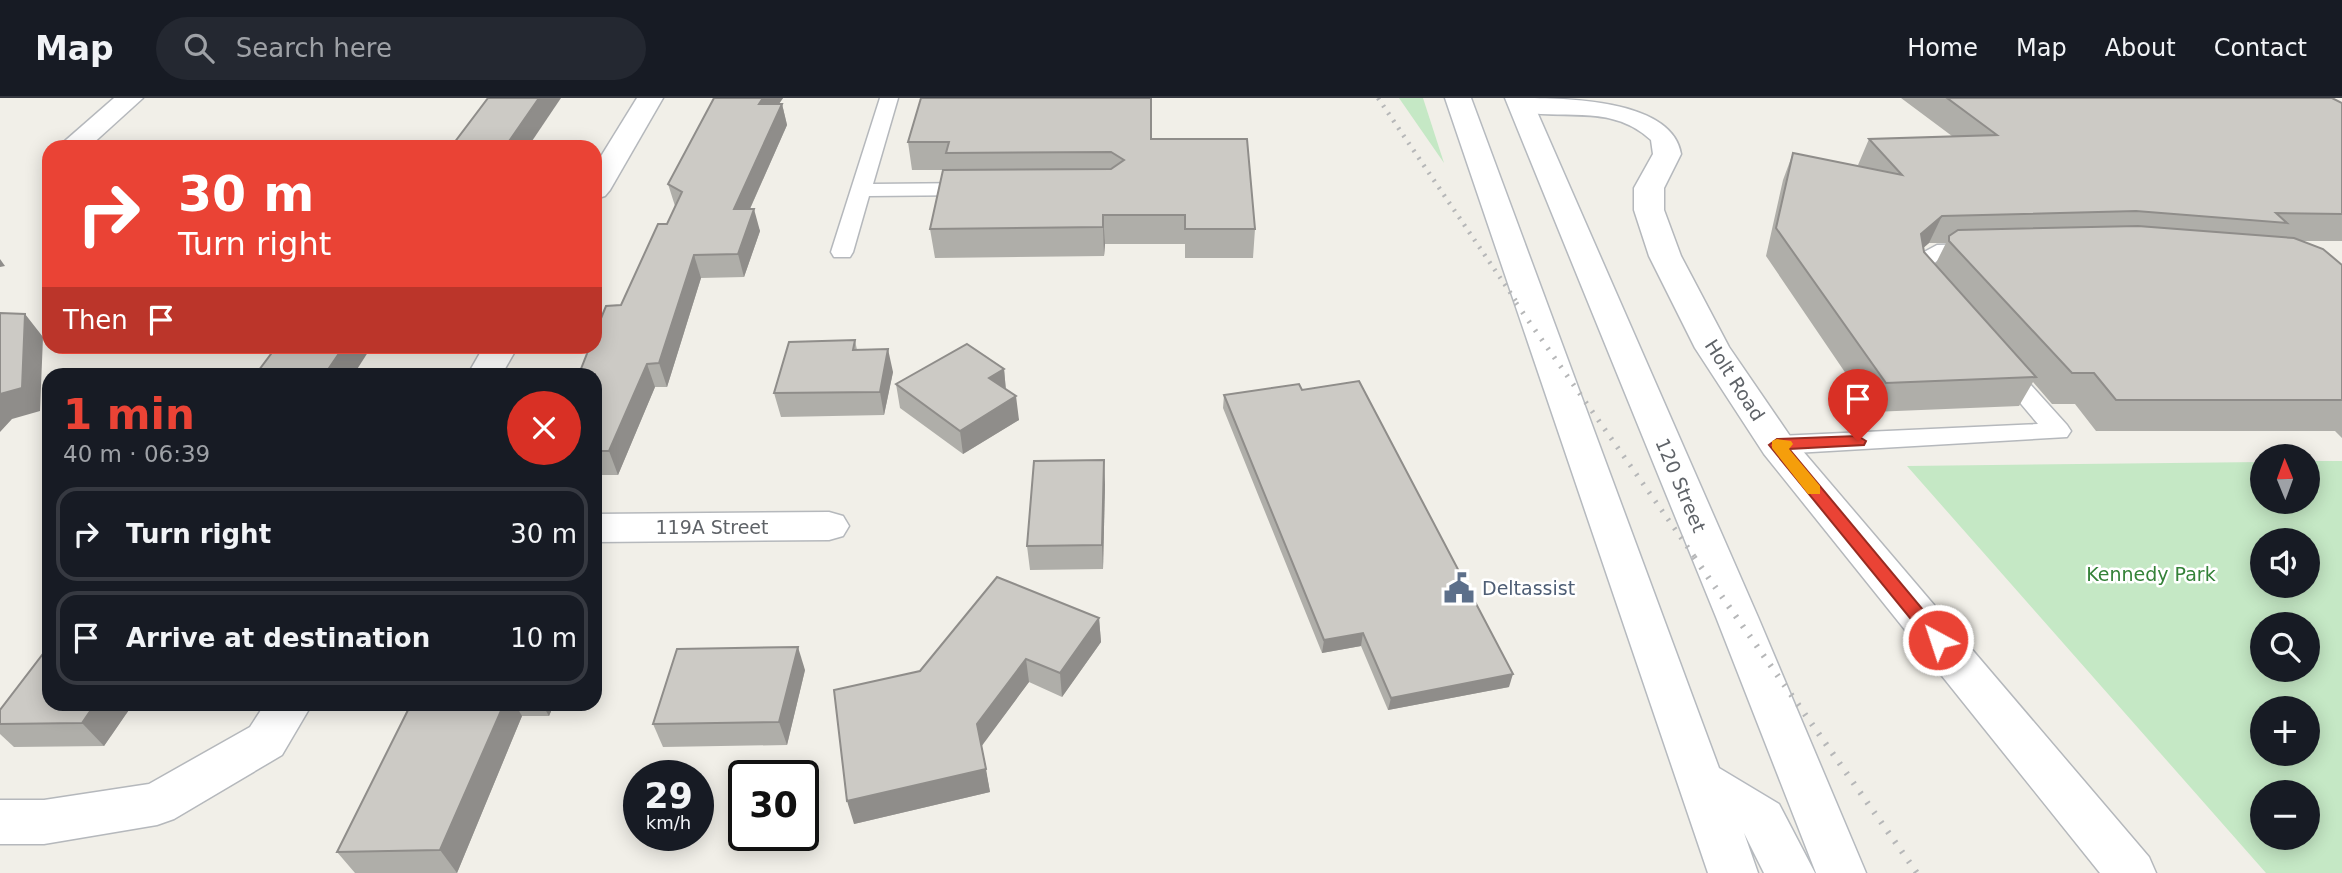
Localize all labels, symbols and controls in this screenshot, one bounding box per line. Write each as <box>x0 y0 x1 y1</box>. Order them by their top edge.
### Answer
search box <box>156 17 646 80</box>
text: Map <box>35 29 114 68</box>
icon: search <box>180 29 218 67</box>
text: Search here <box>236 33 392 63</box>
text: Home <box>1907 34 1978 62</box>
text: Map <box>2016 34 2067 62</box>
text: About <box>2105 34 2176 62</box>
text: Contact <box>2214 34 2307 62</box>
text: 30 m <box>178 166 314 223</box>
icon: right <box>63 168 154 259</box>
text: Turn right <box>178 225 331 263</box>
icon: arrive <box>142 301 180 339</box>
text: Then <box>63 305 128 335</box>
street label: Holt Road <box>1701 335 1769 425</box>
pin <box>1828 369 1888 441</box>
icon: arrive <box>1839 380 1877 418</box>
text: 1 min <box>63 390 195 439</box>
button: close <box>507 391 581 465</box>
street label: 120 Street <box>1651 435 1711 535</box>
text: 40 m · 06:39 <box>63 441 210 467</box>
north arrow <box>2250 444 2320 514</box>
map controls <box>2250 444 2320 850</box>
icon: right <box>67 515 105 553</box>
street label: 119A Street <box>655 516 769 538</box>
text: Turn right <box>126 519 271 549</box>
text: 30 m <box>510 519 577 549</box>
button: sound <box>2250 528 2320 598</box>
park label: Kennedy Park <box>2086 563 2216 585</box>
public building icon: Deltassist <box>1442 571 1476 605</box>
place label: Deltassist <box>1482 577 1575 599</box>
position arrow <box>1901 603 1975 677</box>
button: search <box>2250 612 2320 682</box>
icon: arrive <box>67 619 105 657</box>
text: Arrive at destination <box>126 623 430 653</box>
text: 10 m <box>510 623 577 653</box>
button: + <box>2250 696 2320 766</box>
speed limit sign: 30 <box>728 760 819 851</box>
text: 29 <box>644 776 693 816</box>
button: − <box>2250 780 2320 850</box>
text: km/h <box>646 812 691 833</box>

